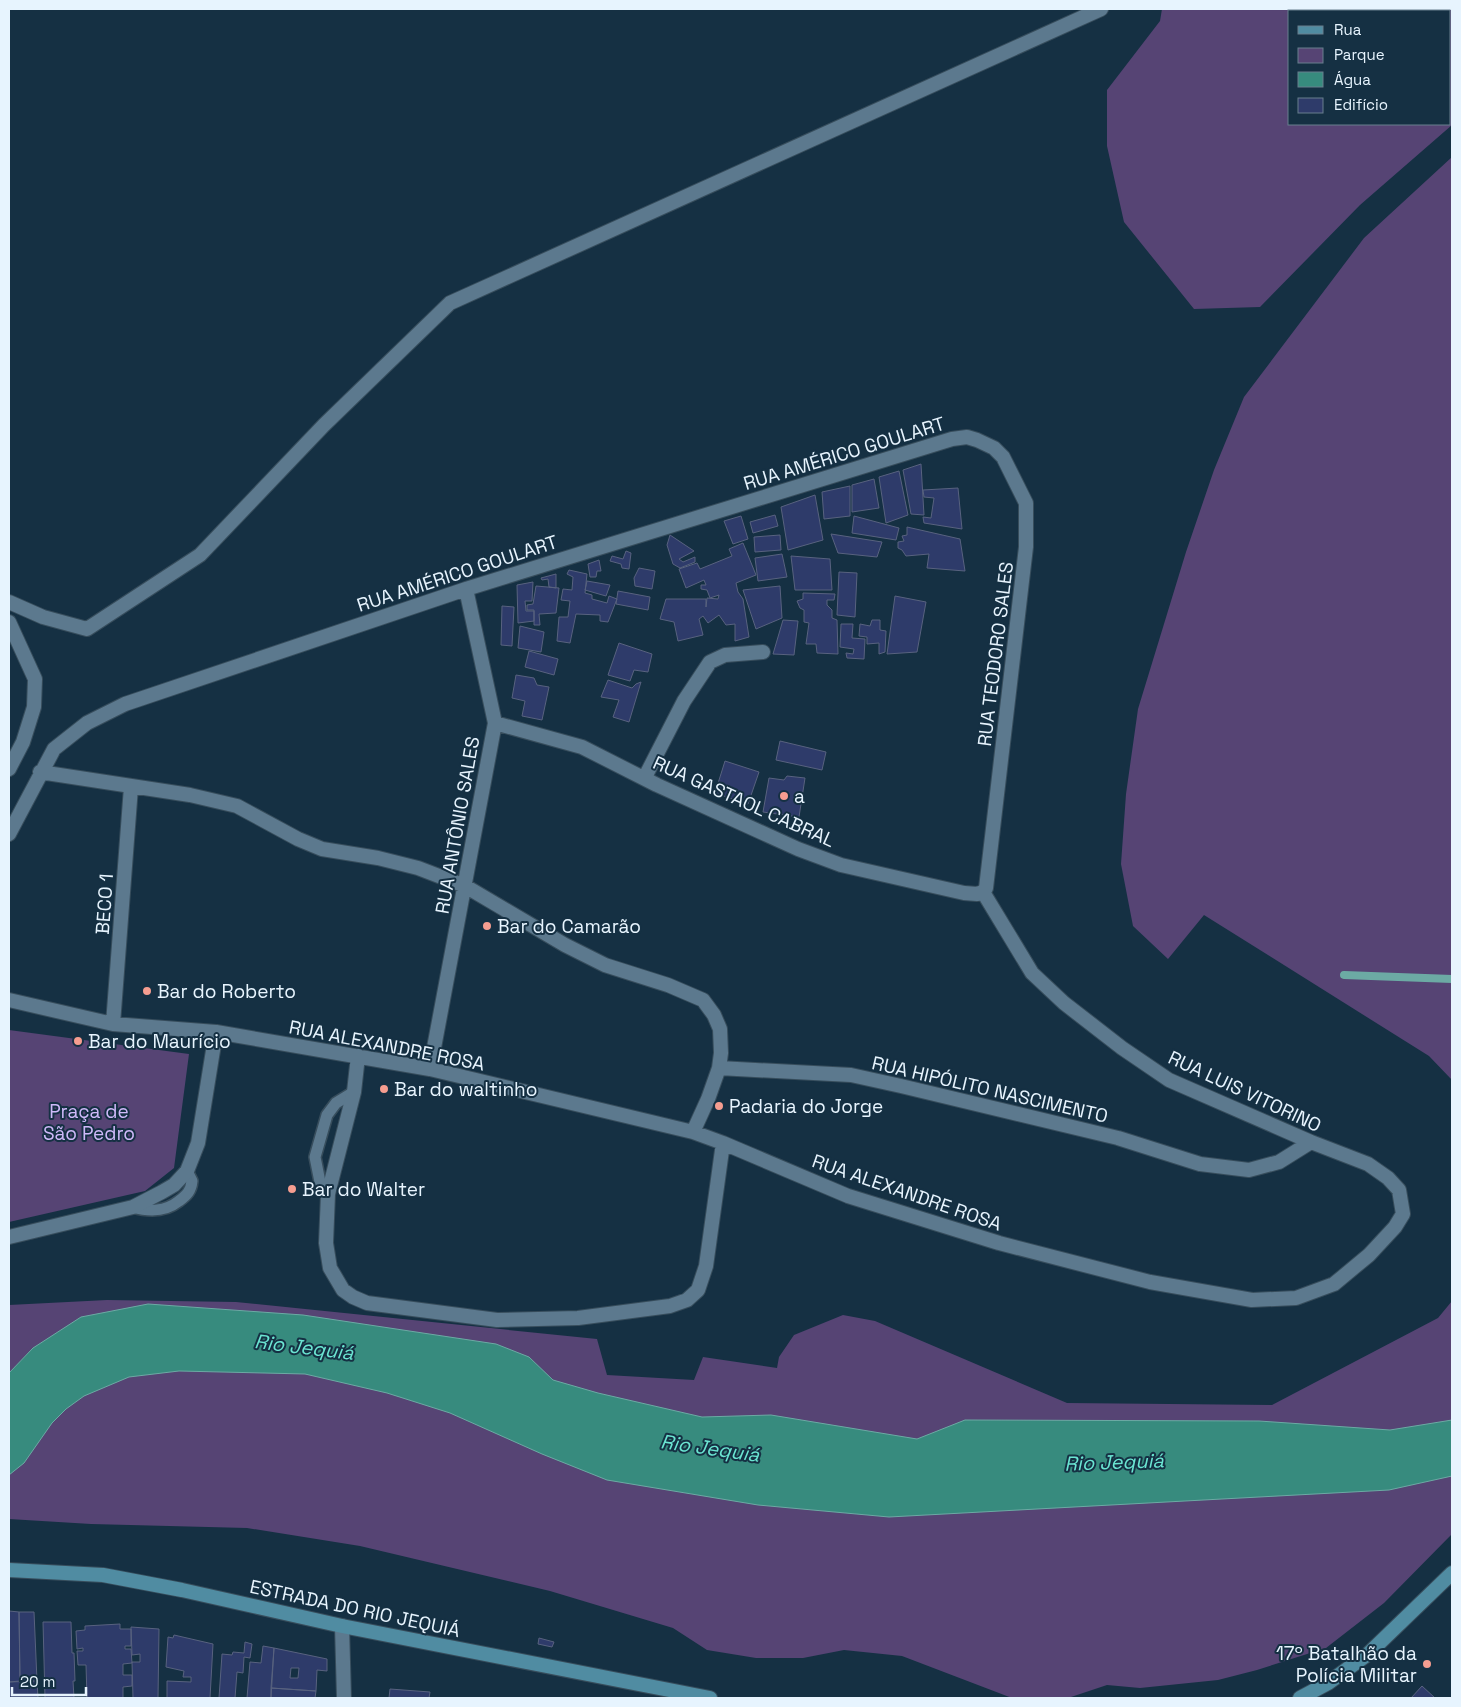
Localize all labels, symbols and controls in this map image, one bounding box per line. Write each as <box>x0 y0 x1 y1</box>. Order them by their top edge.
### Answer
legend <box>1288 10 1451 125</box>
text: Rua <box>1334 20 1362 39</box>
text: Parque <box>1334 45 1385 64</box>
text: Água <box>1334 70 1371 89</box>
text: Edifício <box>1334 95 1388 114</box>
street label: RUA AMÉRICO GOULART <box>740 411 948 496</box>
street label: RUA AMÉRICO GOULART <box>354 529 561 618</box>
street label: RUA TEODORO SALES <box>972 560 1019 748</box>
street label: RUA ANTÔNIO SALES <box>430 734 485 916</box>
street label: RUA GASTAOL CABRAL <box>649 750 839 853</box>
place label: a <box>794 784 805 809</box>
marker: a <box>778 790 790 802</box>
street label: BECO 1 <box>90 873 119 935</box>
place label: Bar do Camarão <box>497 914 641 939</box>
marker: Bar do Camarão <box>481 920 493 932</box>
place label: Bar do Roberto <box>157 979 296 1004</box>
marker: Bar do Roberto <box>141 985 153 997</box>
street label: RUA ALEXANDRE ROSA <box>287 1014 487 1077</box>
place label: Bar do Maurício <box>88 1029 231 1054</box>
marker: Bar do Maurício <box>72 1035 84 1047</box>
street label: RUA LUIS VITORINO <box>1164 1045 1325 1138</box>
street label: RUA HIPÓLITO NASCIMENTO <box>869 1050 1110 1129</box>
place label: Bar do waltinho <box>394 1077 537 1102</box>
marker: Bar do waltinho <box>378 1083 390 1095</box>
place label: Padaria do Jorge <box>729 1094 883 1119</box>
park label: Praça de São Pedro <box>43 1099 135 1146</box>
marker: Padaria do Jorge <box>713 1100 725 1112</box>
street label: RUA ALEXANDRE ROSA <box>809 1148 1005 1237</box>
place label: Bar do Walter <box>302 1177 425 1202</box>
marker: Bar do Walter <box>286 1183 298 1195</box>
water label: Rio Jequiá <box>253 1328 356 1366</box>
water label: Rio Jequiá <box>659 1428 762 1468</box>
water label: Rio Jequiá <box>1064 1447 1165 1477</box>
street label: ESTRADA DO RIO JEQUIÁ <box>247 1574 462 1643</box>
place label: 17º Batalhão da Polícia Militar <box>1276 1641 1417 1688</box>
marker: 17º Batalhão da Polícia Militar <box>1421 1658 1433 1670</box>
scale bar <box>12 1664 86 1696</box>
text: 20 m <box>20 1672 55 1691</box>

